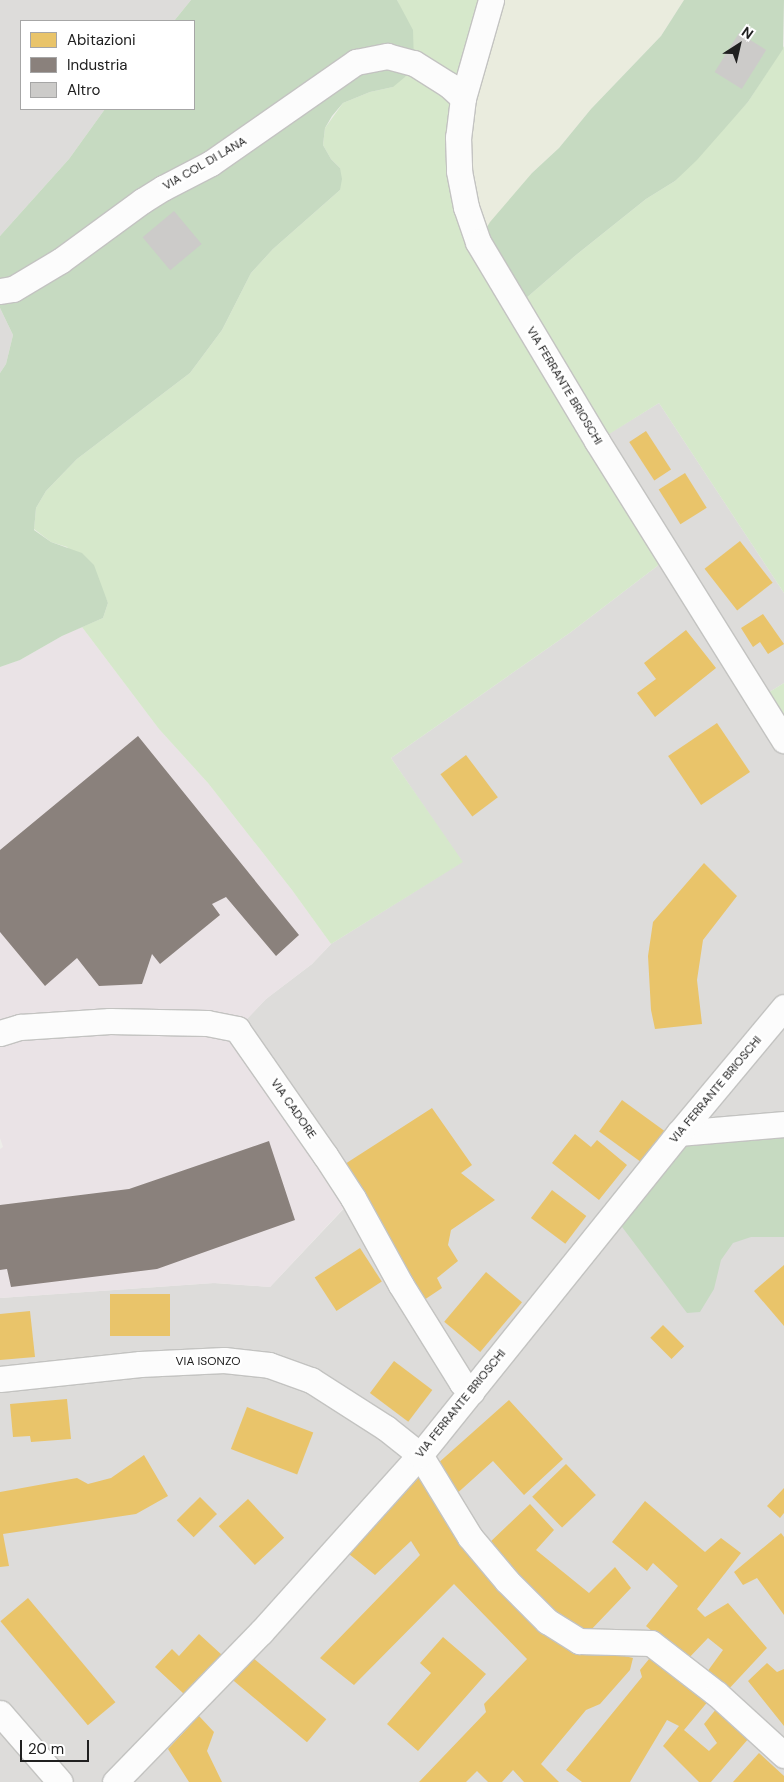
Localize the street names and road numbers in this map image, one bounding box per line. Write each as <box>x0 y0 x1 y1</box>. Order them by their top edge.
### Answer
street label: VIA COL DI LANA <box>161 134 249 194</box>
street label: VIA FERRANTE BRIOSCHI <box>523 324 605 448</box>
street label: VIA FERRANTE BRIOSCHI <box>667 1034 765 1146</box>
street label: VIA CADORE <box>267 1076 319 1142</box>
street label: VIA FERRANTE BRIOSCHI <box>413 1347 509 1461</box>
street label: VIA ISONZO <box>176 1355 240 1369</box>

